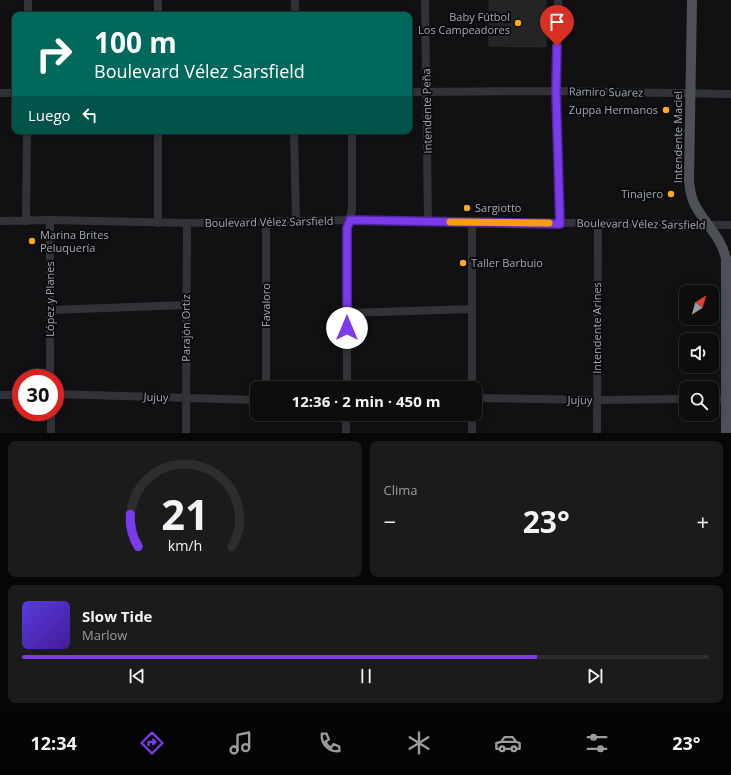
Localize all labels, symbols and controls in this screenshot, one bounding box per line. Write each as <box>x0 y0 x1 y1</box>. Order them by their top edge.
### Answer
pin <box>540 5 574 46</box>
place label: Baby Fútbol Los Campeadores <box>418 9 510 37</box>
icon: arrive <box>546 11 568 33</box>
marker: Baby Fútbol Los Campeadores <box>513 18 523 28</box>
text: 100 m <box>94 23 177 61</box>
icon: right <box>28 28 80 80</box>
text: Boulevard Vélez Sarsfield <box>94 59 305 83</box>
street label: Intendente Peña <box>418 68 435 154</box>
street label: Ramiro Suarez <box>569 83 643 100</box>
street label: Intendente Maciel <box>670 91 685 183</box>
place label: Zuppa Hermanos <box>569 102 658 117</box>
icon: left <box>79 104 101 126</box>
text: Luego <box>28 105 71 125</box>
marker: Zuppa Hermanos <box>661 105 671 115</box>
place label: Tinajero <box>621 186 663 201</box>
marker: Tinajero <box>666 189 676 199</box>
place label: Sargiotto <box>475 200 522 215</box>
marker: Sargiotto <box>462 203 472 213</box>
street label: Boulevard Vélez Sarsfield <box>204 213 334 230</box>
street label: Boulevard Vélez Sarsfield <box>576 215 706 232</box>
place label: Marina Brites Peluquería <box>40 227 109 255</box>
marker: Marina Brites Peluquería <box>27 236 37 246</box>
place label: Taller Barbuio <box>471 255 543 270</box>
marker: Taller Barbuio <box>458 258 468 268</box>
street label: López y Planes <box>42 261 57 337</box>
street label: Intendente Arines <box>589 282 604 374</box>
street label: Favaloro <box>258 283 273 327</box>
north arrow <box>679 285 719 325</box>
map controls <box>679 285 719 421</box>
street label: Parajón Ortiz <box>178 294 193 362</box>
position arrow <box>326 307 368 349</box>
button: sound <box>679 333 719 373</box>
speed limit sign: 30 <box>12 369 64 421</box>
button: search <box>679 381 719 421</box>
street label: Jujuy <box>142 389 169 404</box>
text: 12:36 · 2 min · 450 m <box>292 391 440 411</box>
street label: Jujuy <box>567 392 593 407</box>
text: Clima <box>384 481 418 499</box>
text: 21 <box>161 486 209 542</box>
text: 23° <box>523 501 570 542</box>
text: − <box>384 506 396 536</box>
text: + <box>696 506 709 536</box>
text: km/h <box>167 536 202 555</box>
text: Slow Tide <box>82 606 152 626</box>
text: Marlow <box>82 626 127 644</box>
icon: previous <box>126 665 148 687</box>
icon: pause <box>355 665 377 687</box>
icon: next <box>584 665 606 687</box>
icon: directions <box>138 729 166 757</box>
icon: music <box>227 729 255 757</box>
icon: phone <box>316 729 344 757</box>
icon: climate <box>405 729 433 757</box>
icon: car <box>494 729 522 757</box>
icon: filters <box>583 729 611 757</box>
text: 12:34 <box>31 731 77 755</box>
text: 23° <box>672 731 700 755</box>

